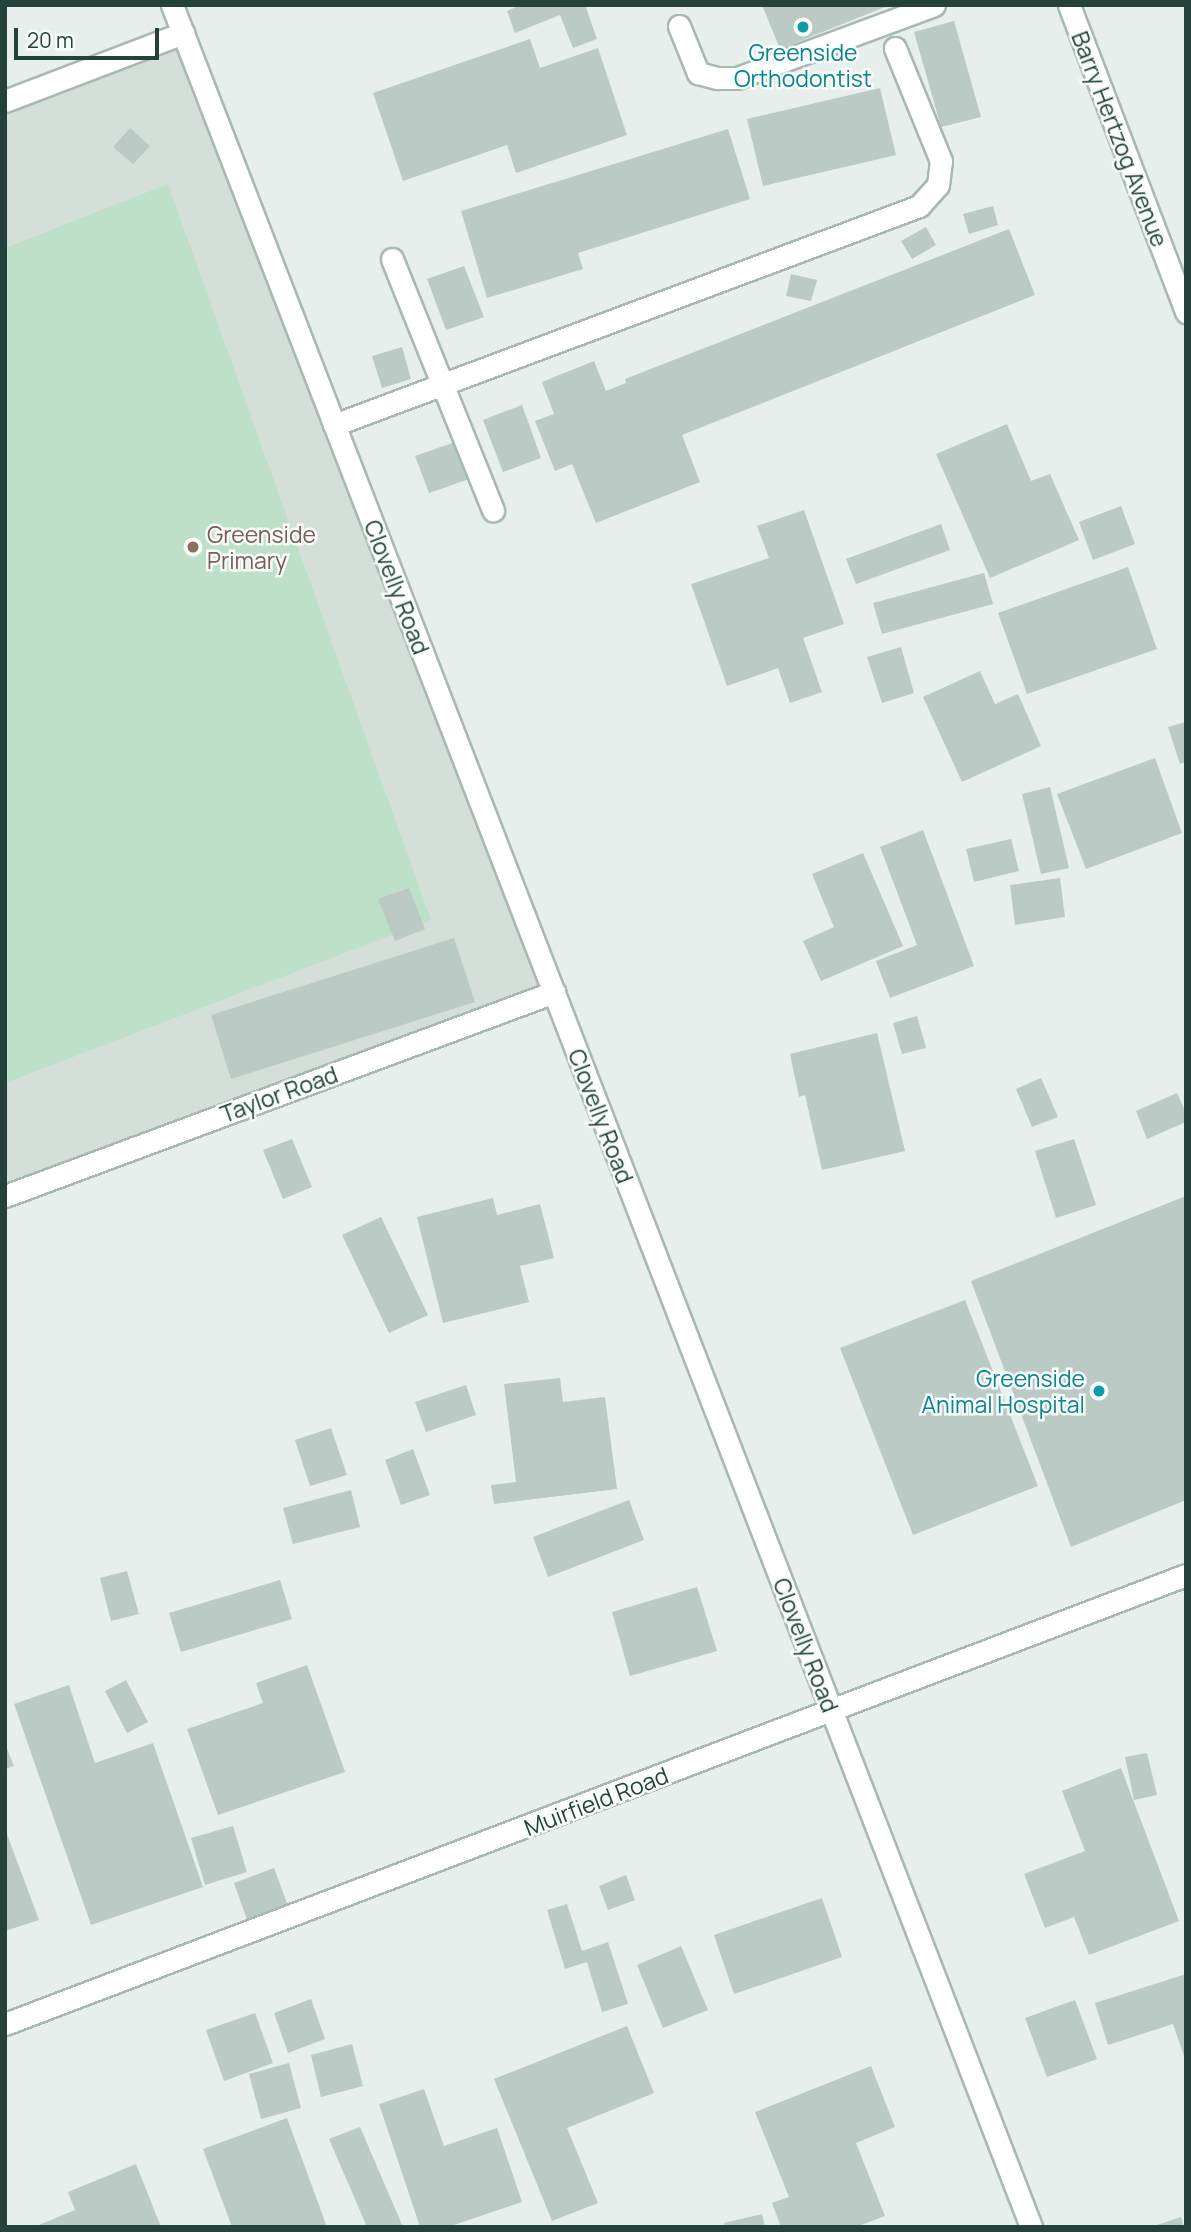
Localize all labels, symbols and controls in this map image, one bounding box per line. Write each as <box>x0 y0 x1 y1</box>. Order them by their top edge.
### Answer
scale bar <box>18 14 163 58</box>
marker: Greenside Orthodontist <box>795 19 811 35</box>
text: 20 m <box>27 26 74 54</box>
street label: Barry Hertzog Avenue <box>1066 27 1174 251</box>
place label: Greenside Orthodontist <box>734 38 872 92</box>
street label: Clovelly Road <box>359 516 435 658</box>
place label: Greenside Primary <box>207 520 316 574</box>
marker: Greenside Primary <box>185 539 201 555</box>
street label: Clovelly Road <box>563 1045 639 1187</box>
street label: Taylor Road <box>217 1060 341 1128</box>
place label: Greenside Animal Hospital <box>921 1364 1085 1418</box>
marker: Greenside Animal Hospital <box>1091 1383 1107 1399</box>
street label: Clovelly Road <box>768 1574 844 1716</box>
street label: Muirfield Road <box>520 1761 672 1841</box>

